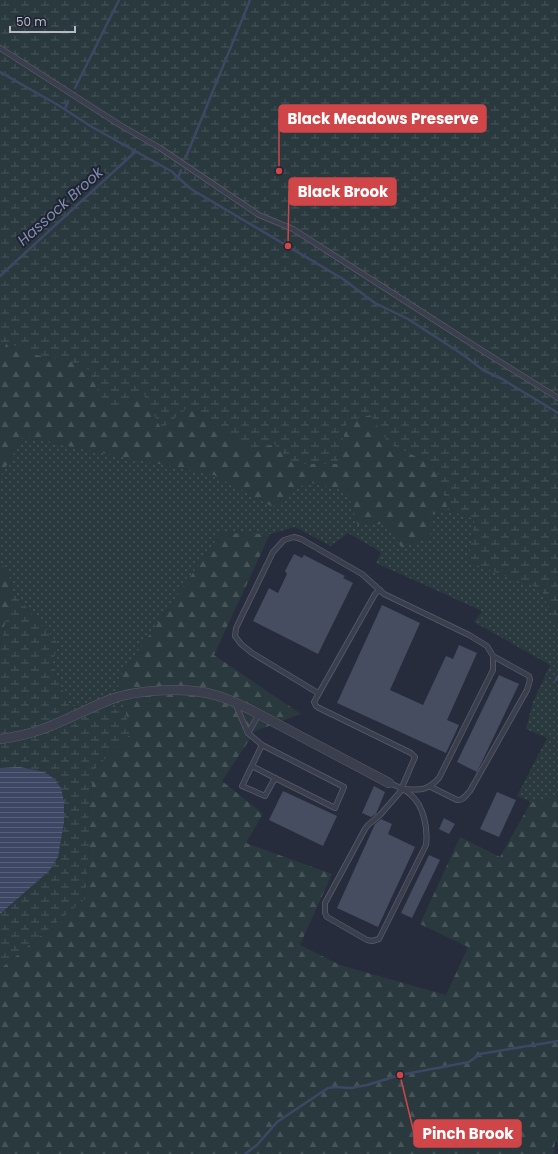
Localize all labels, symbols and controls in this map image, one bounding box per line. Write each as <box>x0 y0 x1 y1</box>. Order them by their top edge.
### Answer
scale bar <box>10 8 75 34</box>
text: 50 m <box>16 13 47 30</box>
callout: Black Meadows Preserve <box>279 105 486 132</box>
text: Black Meadows Preserve <box>287 108 479 129</box>
water label: Hassock Brook <box>13 161 108 250</box>
callout: Black Brook <box>289 178 396 205</box>
text: Black Brook <box>298 181 389 202</box>
callout: Pinch Brook <box>414 1120 521 1147</box>
text: Pinch Brook <box>423 1123 514 1144</box>

